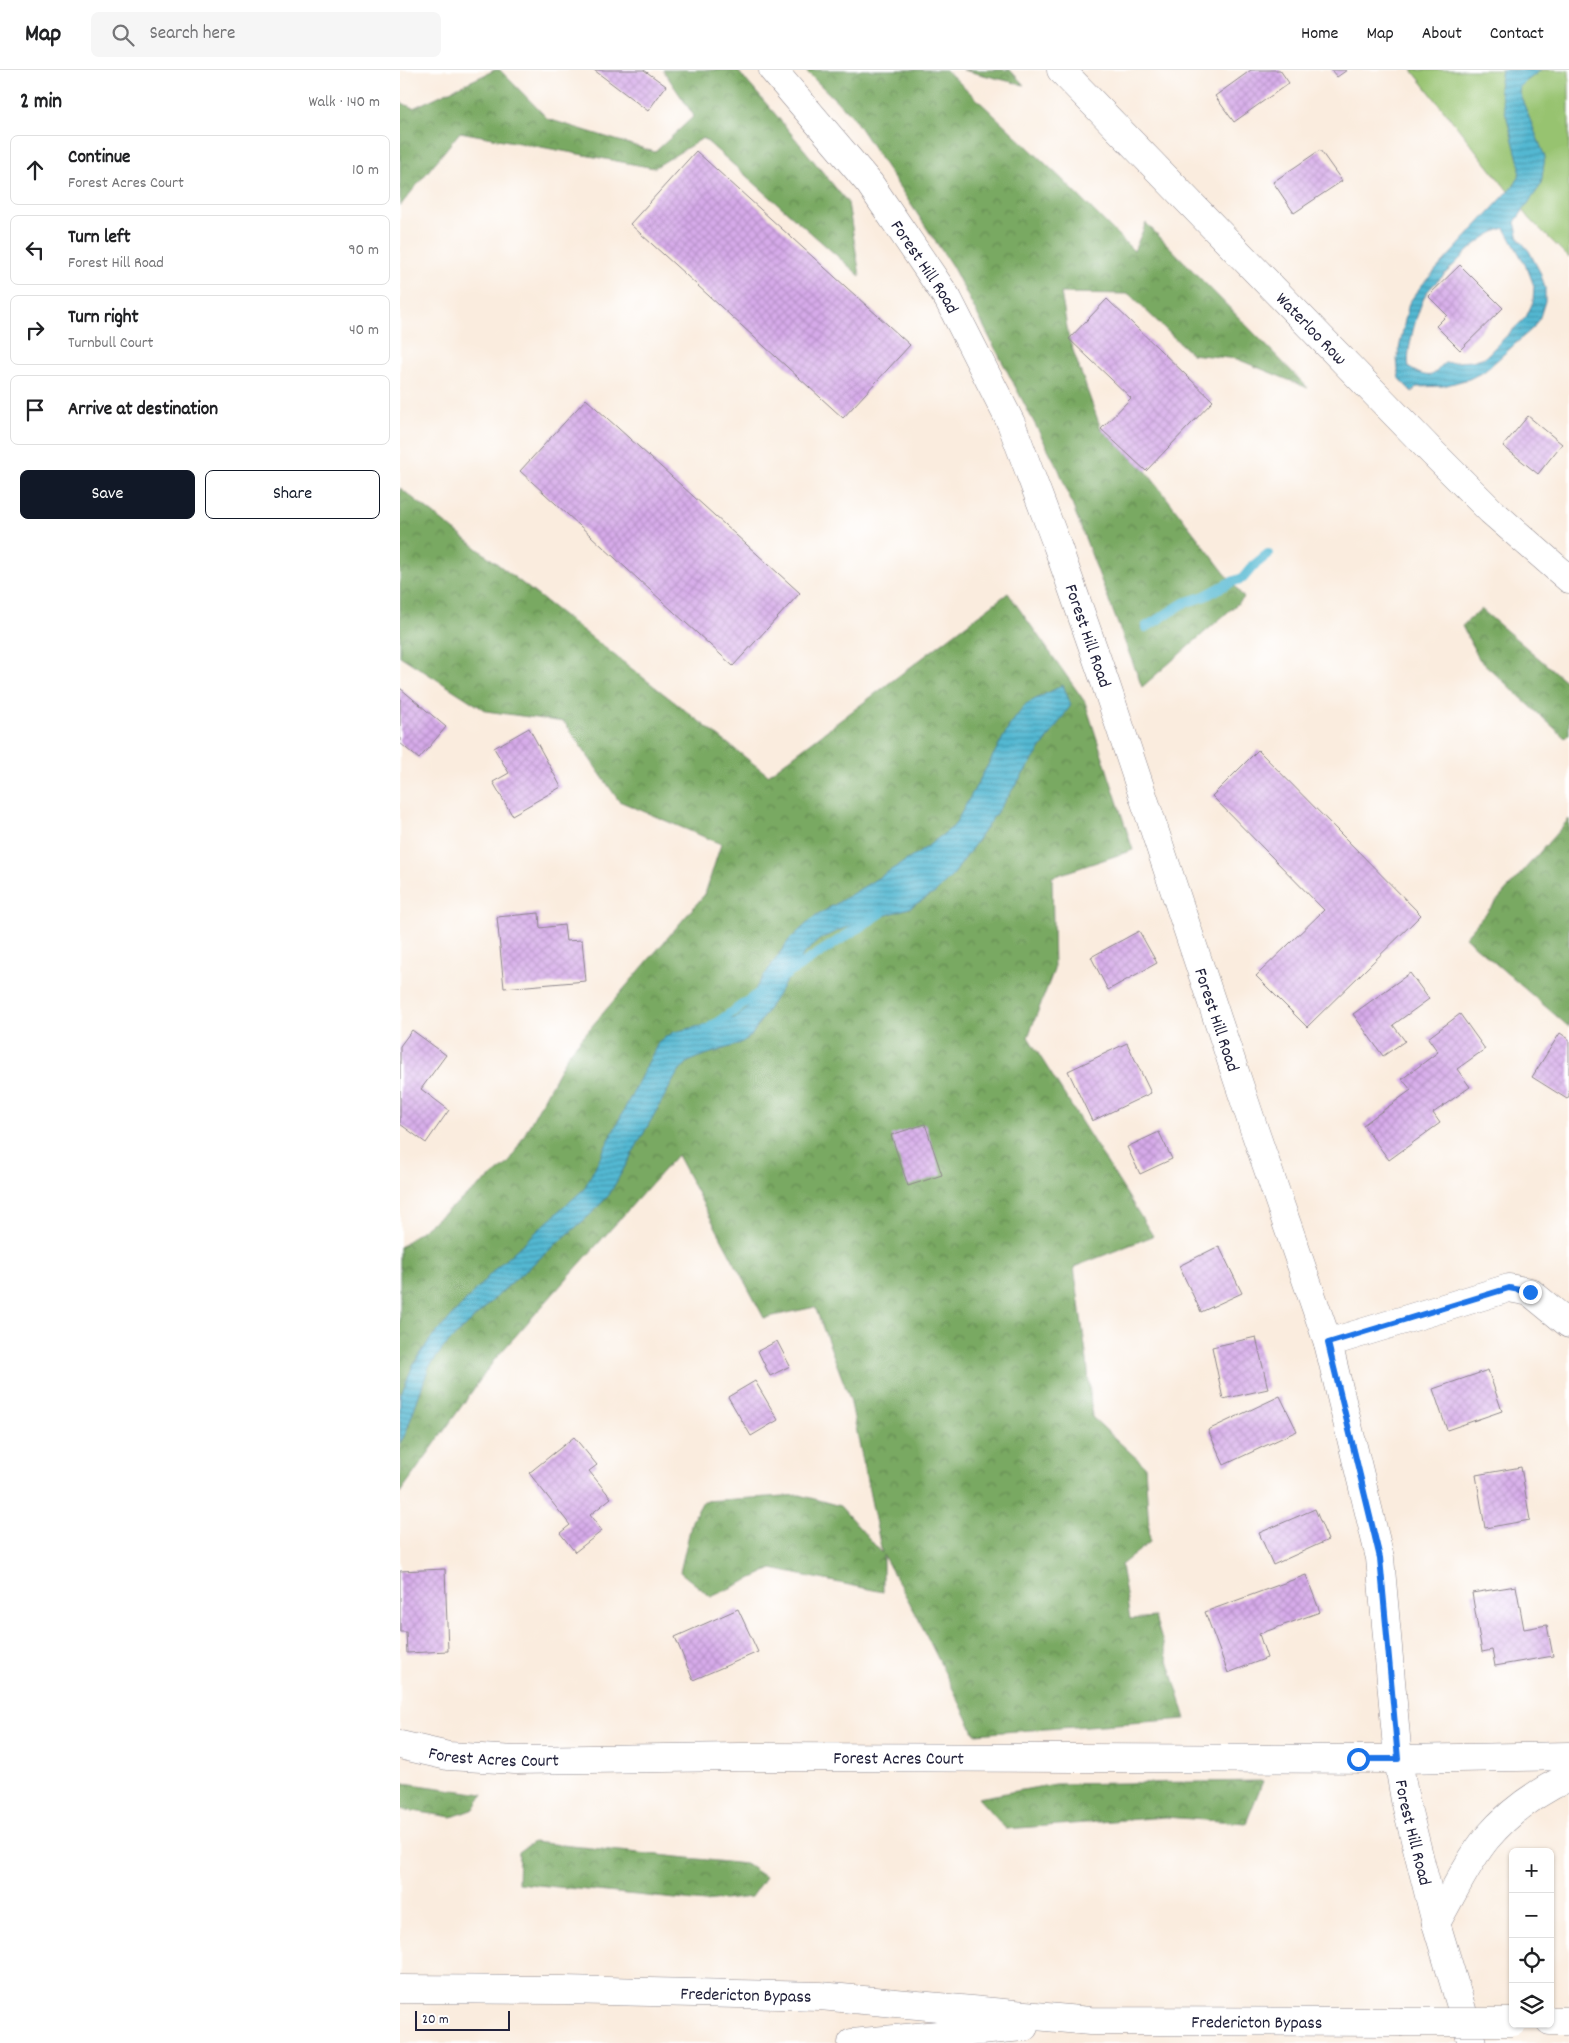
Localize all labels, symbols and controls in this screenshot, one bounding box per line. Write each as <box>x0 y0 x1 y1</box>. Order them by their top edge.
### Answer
search box <box>91 12 441 57</box>
text: Map <box>25 18 61 52</box>
icon: search <box>109 21 137 49</box>
text: Search here <box>149 21 235 48</box>
text: Home <box>1301 22 1338 47</box>
text: Map <box>1366 22 1394 47</box>
text: About <box>1422 22 1462 47</box>
text: Contact <box>1490 22 1544 47</box>
text: 2 min <box>20 88 62 118</box>
text: Walk · 140 m <box>308 91 380 114</box>
text: Continue <box>68 145 130 172</box>
icon: ahead <box>21 156 49 184</box>
text: 10 m <box>352 159 379 182</box>
text: Forest Acres Court <box>68 172 184 195</box>
street label: Forest Hill Road <box>883 216 963 319</box>
text: Turn left <box>68 225 131 252</box>
icon: left <box>21 236 49 264</box>
text: 90 m <box>348 239 379 262</box>
text: Forest Hill Road <box>68 252 164 275</box>
street label: Waterloo Row <box>1269 288 1351 372</box>
text: Turn right <box>68 305 139 332</box>
icon: right <box>21 316 49 344</box>
text: 40 m <box>349 319 379 342</box>
text: Turnbull Court <box>68 332 154 355</box>
icon: arrive <box>21 396 49 424</box>
text: Arrive at destination <box>68 397 218 424</box>
button: Save <box>20 470 195 519</box>
button: Share <box>205 470 380 519</box>
street label: Forest Hill Road <box>1057 581 1116 691</box>
street label: Forest Hill Road <box>1186 965 1244 1075</box>
route end <box>1519 1281 1542 1304</box>
street label: Forest Acres Court <box>426 1742 559 1775</box>
street label: Forest Acres Court <box>833 1747 964 1773</box>
route start <box>1347 1748 1370 1771</box>
street label: Forest Hill Road <box>1387 1778 1436 1889</box>
map controls <box>1509 1848 1554 2028</box>
button: + <box>1509 1848 1554 1893</box>
button: − <box>1509 1893 1554 1938</box>
button: locate <box>1509 1938 1554 1983</box>
street label: Fredericton Bypass <box>680 1983 812 2011</box>
button: layers <box>1509 1983 1554 2028</box>
scale bar <box>415 2008 510 2031</box>
text: 20 m <box>422 2010 449 2030</box>
street label: Fredericton Bypass <box>1191 2011 1322 2037</box>

